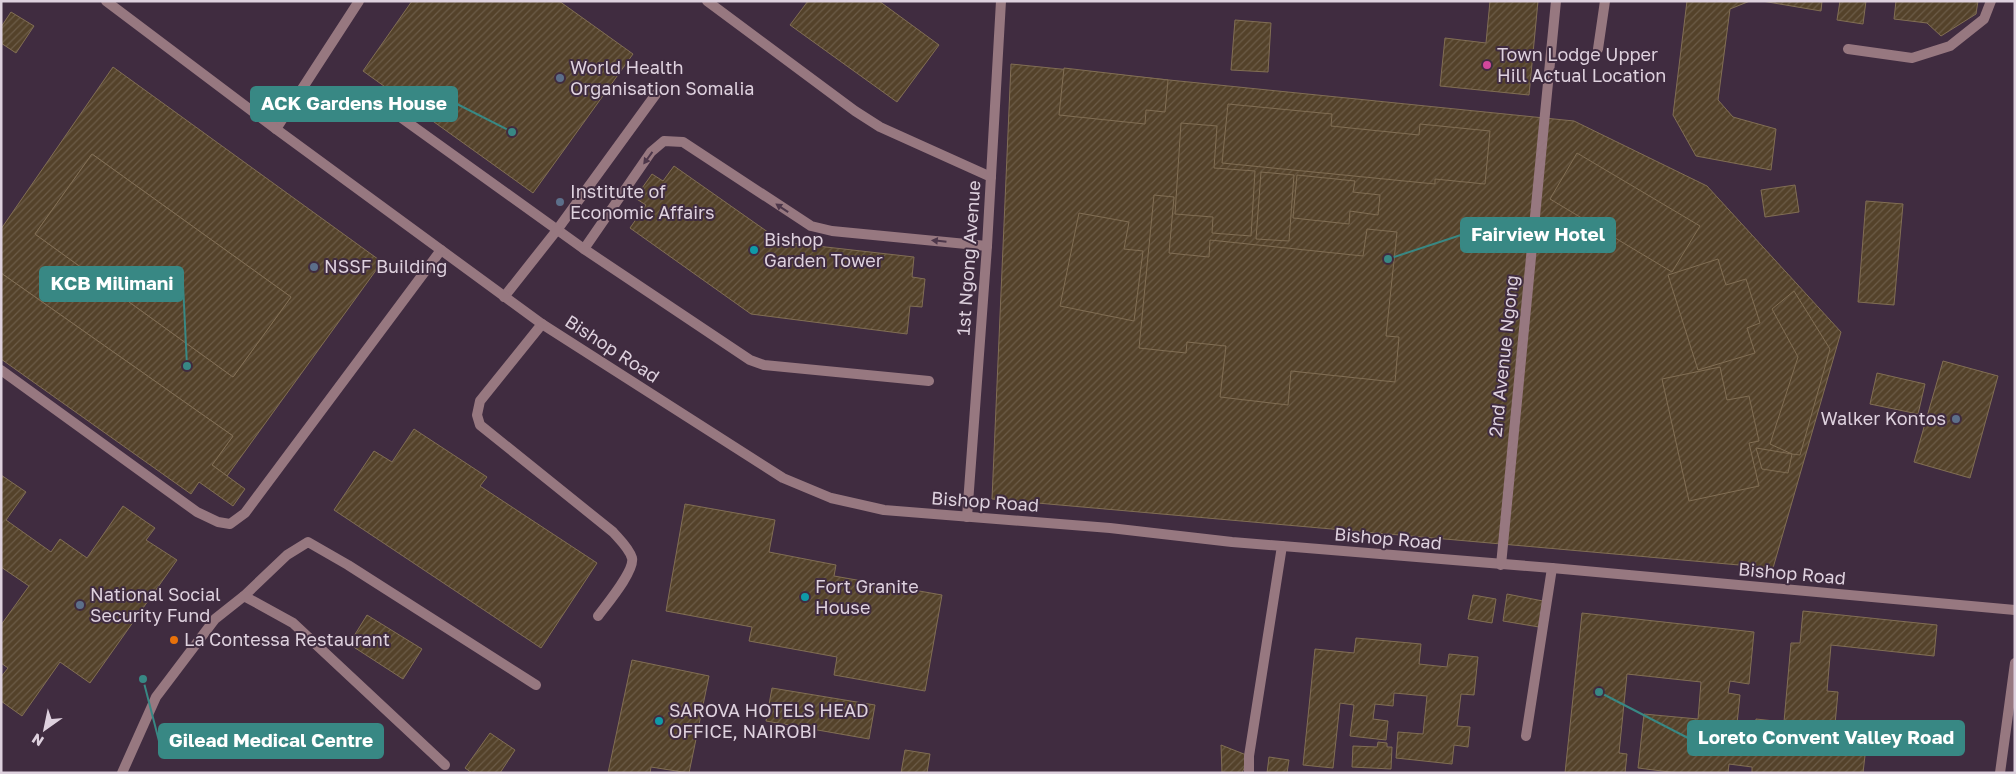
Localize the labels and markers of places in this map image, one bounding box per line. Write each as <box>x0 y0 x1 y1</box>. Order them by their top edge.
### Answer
place label: Town Lodge Upper Hill Actual Location <box>1497 43 1666 86</box>
place label: World Health Organisation Somalia <box>570 56 754 99</box>
marker: Town Lodge Upper Hill Actual Location <box>1481 59 1493 71</box>
marker: World Health Organisation Somalia <box>554 72 566 84</box>
callout: ACK Gardens House <box>251 87 457 121</box>
place label: Institute of Economic Affairs <box>570 180 715 223</box>
marker: Institute of Economic Affairs <box>554 196 566 208</box>
callout: Fairview Hotel <box>1461 218 1615 252</box>
place label: Bishop Garden Tower <box>764 228 883 271</box>
marker: Bishop Garden Tower <box>748 244 760 256</box>
place label: NSSF Building <box>324 255 447 277</box>
marker: NSSF Building <box>308 261 320 273</box>
callout: KCB Milimani <box>40 267 183 301</box>
place label: Walker Kontos <box>1820 407 1946 429</box>
marker: Walker Kontos <box>1950 413 1962 425</box>
place label: Fort Granite House <box>815 575 919 618</box>
place label: National Social Security Fund <box>90 583 221 626</box>
marker: Fort Granite House <box>799 591 811 603</box>
marker: National Social Security Fund <box>74 599 86 611</box>
place label: La Contessa Restaurant <box>184 628 390 650</box>
marker: La Contessa Restaurant <box>168 634 180 646</box>
place label: SAROVA HOTELS HEAD OFFICE, NAIROBI <box>669 699 869 742</box>
marker: SAROVA HOTELS HEAD OFFICE, NAIROBI <box>653 715 665 727</box>
callout: Loreto Convent Valley Road <box>1688 721 1964 755</box>
callout: Gilead Medical Centre <box>159 724 383 758</box>

